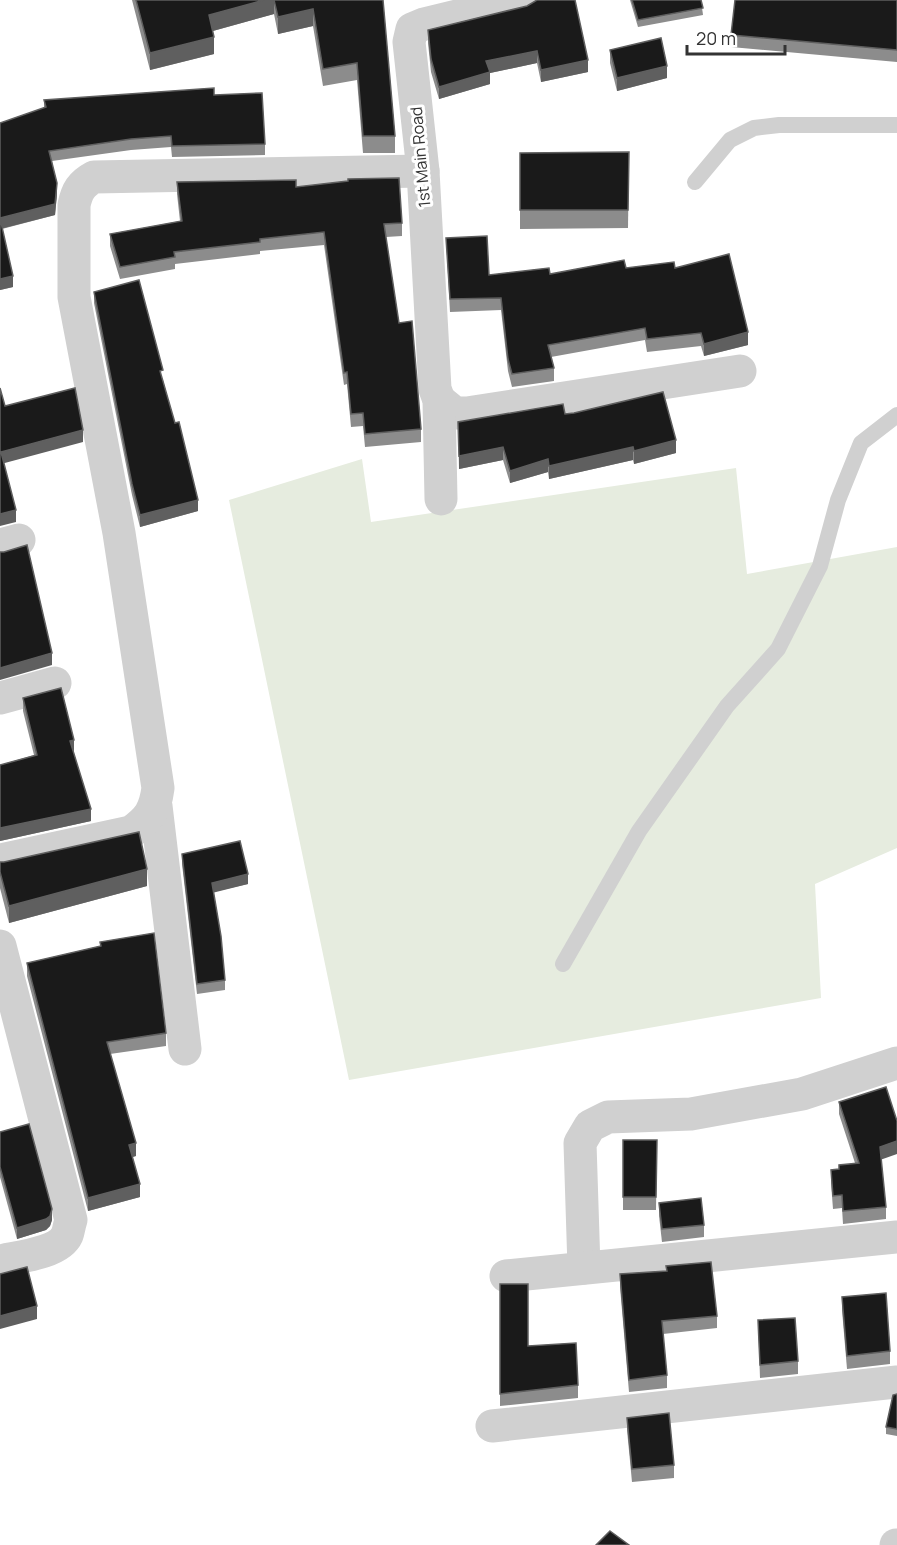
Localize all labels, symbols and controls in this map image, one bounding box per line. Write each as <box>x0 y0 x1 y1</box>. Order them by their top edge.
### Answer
scale bar <box>687 18 784 56</box>
text: 20 m <box>696 26 736 50</box>
street label: 1st Main Road <box>405 106 435 208</box>

